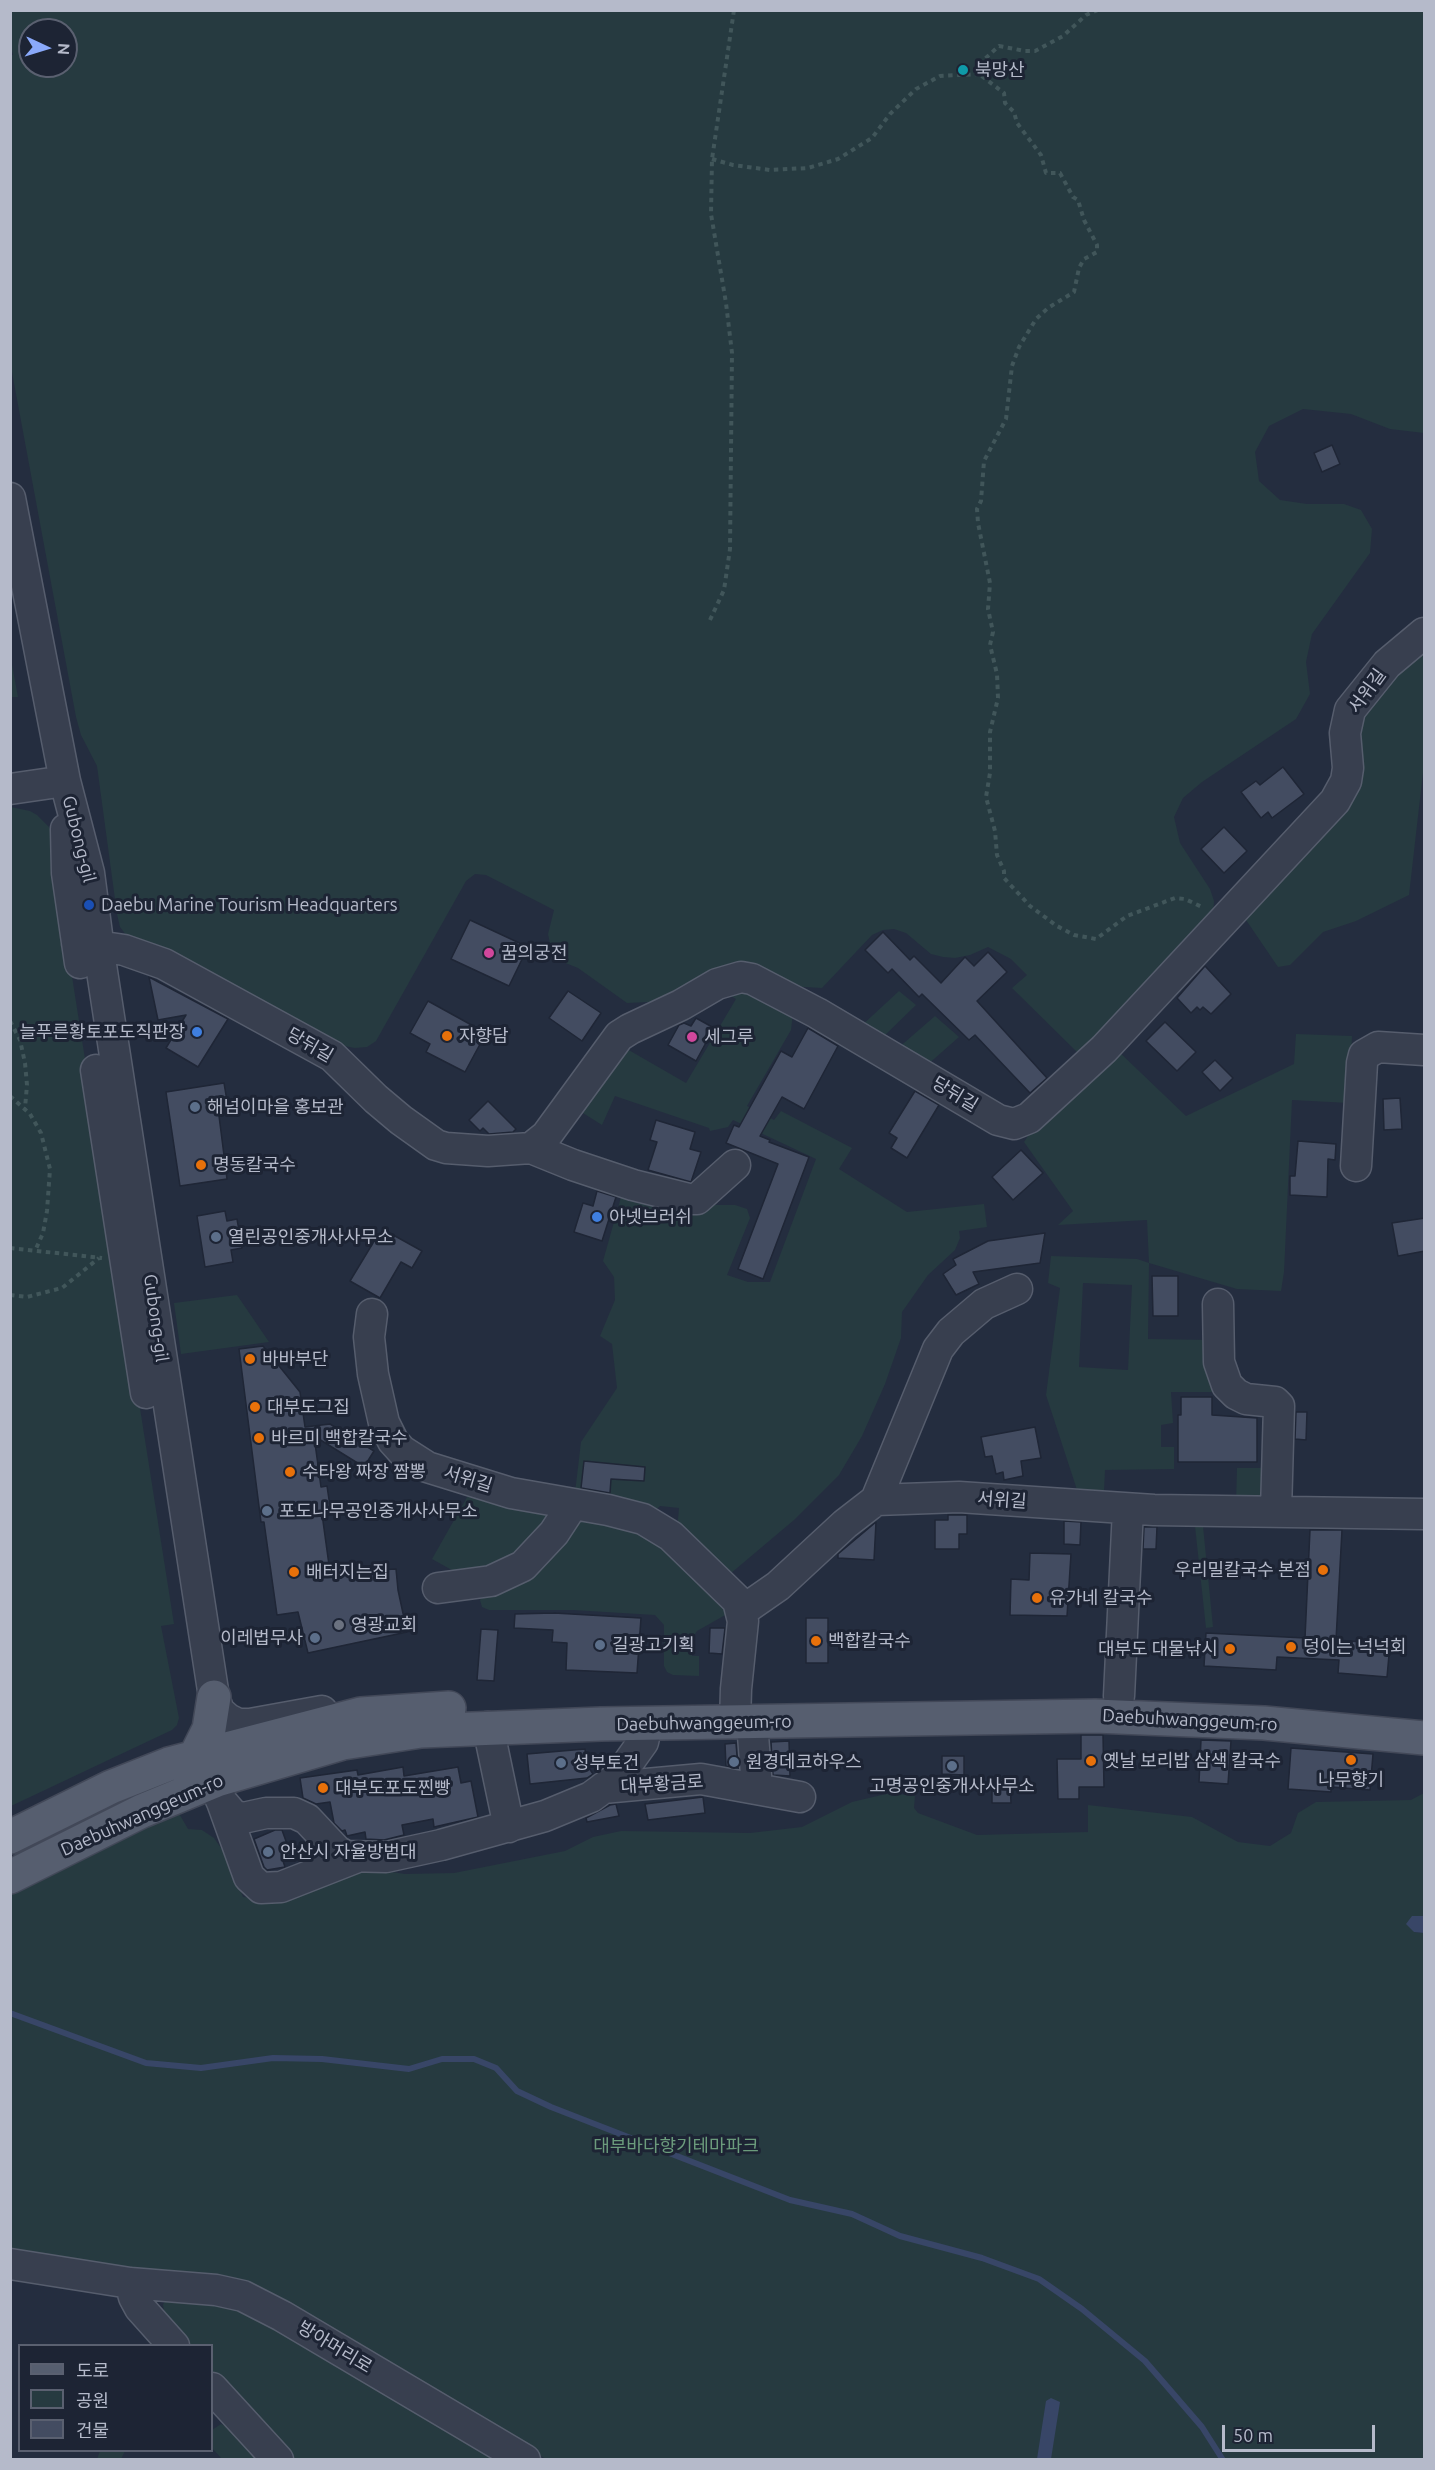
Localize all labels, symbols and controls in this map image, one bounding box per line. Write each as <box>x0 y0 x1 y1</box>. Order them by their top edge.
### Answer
north arrow <box>18 18 78 78</box>
text: N <box>55 43 73 56</box>
place label: 북망산 <box>975 59 1025 81</box>
marker: 북망산 <box>956 63 970 77</box>
street label: 서위길 <box>1344 665 1390 717</box>
street label: Gubong-gil <box>58 793 100 885</box>
place label: Daebu Marine Tourism Headquarters <box>101 894 398 916</box>
marker: Daebu Marine Tourism Headquarters <box>82 898 96 912</box>
place label: 꿈의궁전 <box>501 942 567 964</box>
marker: 꿈의궁전 <box>482 946 496 960</box>
place label: 늘푸른황토포도직판장 <box>19 1021 185 1043</box>
street label: 당뒤길 <box>283 1023 337 1067</box>
marker: 늘푸른황토포도직판장 <box>190 1025 204 1039</box>
place label: 자향담 <box>459 1025 509 1047</box>
place label: 세그루 <box>704 1026 754 1048</box>
marker: 자향담 <box>440 1029 454 1043</box>
marker: 세그루 <box>685 1030 699 1044</box>
street label: 당뒤길 <box>928 1072 982 1116</box>
place label: 해넘이마을 홍보관 <box>207 1096 344 1118</box>
marker: 해넘이마을 홍보관 <box>188 1100 202 1114</box>
place label: 명동칼국수 <box>213 1154 296 1176</box>
marker: 명동칼국수 <box>194 1158 208 1172</box>
place label: 아넷브러쉬 <box>609 1206 692 1228</box>
marker: 아넷브러쉬 <box>590 1210 604 1224</box>
place label: 열린공인중개사사무소 <box>228 1226 394 1248</box>
marker: 열린공인중개사사무소 <box>209 1230 223 1244</box>
street label: Gubong-gil <box>139 1273 173 1363</box>
place label: 바바부단 <box>262 1348 328 1370</box>
marker: 바바부단 <box>243 1352 257 1366</box>
place label: 대부도그집 <box>267 1396 350 1418</box>
marker: 대부도그집 <box>248 1400 262 1414</box>
place label: 바르미 백합칼국수 <box>271 1427 408 1449</box>
marker: 바르미 백합칼국수 <box>252 1431 266 1445</box>
place label: 수타왕 짜장 짬뽕 <box>302 1461 426 1483</box>
street label: 서위길 <box>441 1461 495 1497</box>
marker: 수타왕 짜장 짬뽕 <box>283 1465 297 1479</box>
street label: 서위길 <box>976 1487 1028 1513</box>
place label: 포도나무공인중개사사무소 <box>279 1500 478 1522</box>
marker: 포도나무공인중개사사무소 <box>260 1504 274 1518</box>
place label: 우리밀칼국수 본점 <box>1174 1559 1311 1581</box>
place label: 배터지는집 <box>306 1561 389 1583</box>
marker: 우리밀칼국수 본점 <box>1316 1563 1330 1577</box>
marker: 배터지는집 <box>287 1565 301 1579</box>
place label: 유가네 칼국수 <box>1049 1587 1152 1609</box>
marker: 유가네 칼국수 <box>1030 1591 1044 1605</box>
place label: 영광교회 <box>351 1614 417 1636</box>
marker: 영광교회 <box>332 1618 346 1632</box>
place label: 이레법무사 <box>220 1627 303 1649</box>
place label: 백합칼국수 <box>828 1630 911 1652</box>
marker: 이레법무사 <box>308 1631 322 1645</box>
place label: 길광고기획 <box>612 1634 695 1656</box>
marker: 백합칼국수 <box>809 1634 823 1648</box>
place label: 덩이는 넉넉회 <box>1303 1636 1406 1658</box>
marker: 길광고기획 <box>593 1638 607 1652</box>
place label: 대부도 대물낚시 <box>1098 1638 1218 1660</box>
marker: 덩이는 넉넉회 <box>1284 1640 1298 1654</box>
marker: 대부도 대물낚시 <box>1223 1642 1237 1656</box>
street label: Daebuhwanggeum-ro <box>1102 1705 1278 1735</box>
street label: Daebuhwanggeum-ro <box>616 1711 792 1735</box>
place label: 옛날 보리밥 삼색 칼국수 <box>1103 1750 1281 1772</box>
place label: 원경데코하우스 <box>746 1751 862 1773</box>
place label: 성부토건 <box>573 1752 639 1774</box>
marker: 나무향기 <box>1344 1753 1358 1767</box>
marker: 옛날 보리밥 삼색 칼국수 <box>1084 1754 1098 1768</box>
marker: 원경데코하우스 <box>727 1755 741 1769</box>
marker: 성부토건 <box>554 1756 568 1770</box>
marker: 고명공인중개사사무소 <box>945 1759 959 1773</box>
street label: Daebuhwanggeum-ro <box>57 1769 227 1861</box>
place label: 나무향기 <box>1318 1769 1384 1791</box>
street label: 대부황금로 <box>620 1770 704 1798</box>
place label: 고명공인중개사사무소 <box>869 1775 1035 1797</box>
place label: 대부도포도찐빵 <box>335 1777 451 1799</box>
marker: 대부도포도찐빵 <box>316 1781 330 1795</box>
place label: 안산시 자율방범대 <box>280 1841 417 1863</box>
marker: 안산시 자율방범대 <box>261 1845 275 1859</box>
park label: 대부바다향기테마파크 <box>593 2135 759 2157</box>
street label: 방아머리로 <box>294 2316 376 2378</box>
legend <box>18 2344 213 2452</box>
text: 도로 <box>76 2360 109 2380</box>
text: 공원 <box>76 2390 109 2410</box>
scale bar <box>1225 2413 1378 2451</box>
text: 건물 <box>76 2420 109 2440</box>
text: 50 m <box>1233 2425 1273 2445</box>

